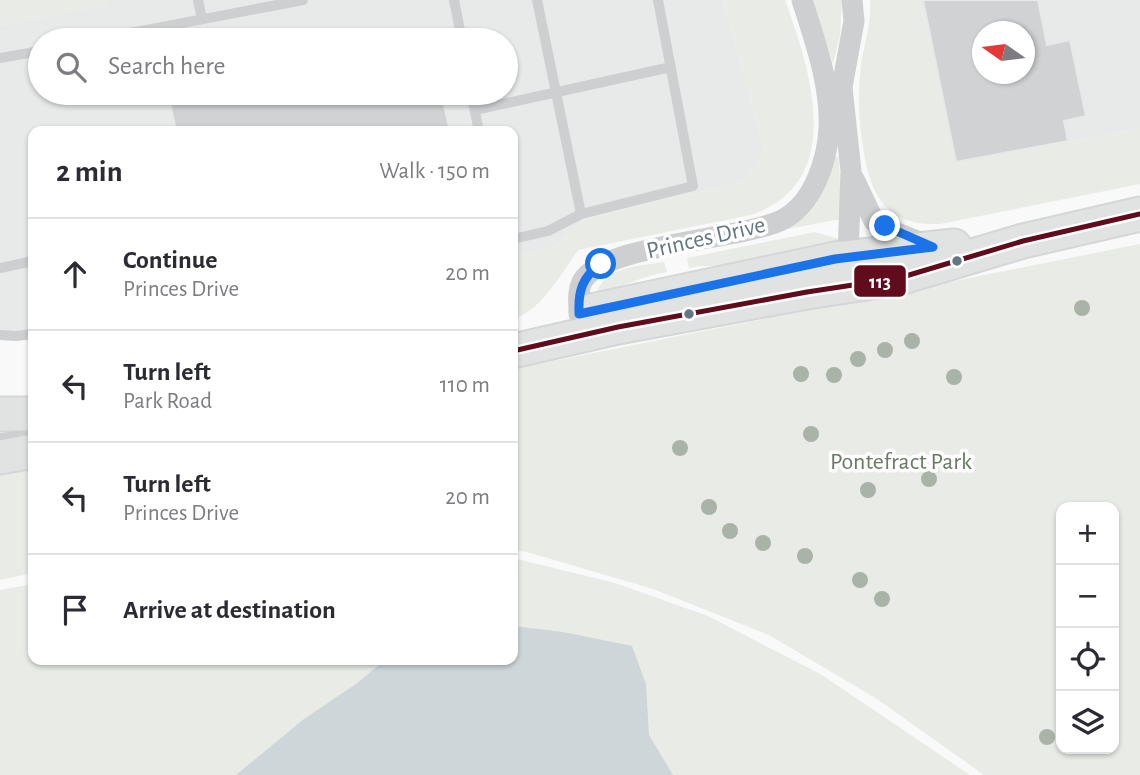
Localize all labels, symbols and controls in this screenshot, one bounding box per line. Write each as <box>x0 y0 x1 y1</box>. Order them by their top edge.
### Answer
north arrow <box>972 21 1035 84</box>
search box <box>28 28 518 105</box>
icon: search <box>52 48 90 86</box>
text: Search here <box>108 53 226 79</box>
text: 2 min <box>56 157 123 187</box>
text: Walk · 150 m <box>379 160 490 183</box>
route end <box>869 210 900 241</box>
street label: Princes Drive <box>644 213 768 263</box>
text: Continue <box>123 247 218 273</box>
route start <box>585 248 616 279</box>
unlabelled marker <box>950 254 964 268</box>
icon: ahead <box>56 255 94 293</box>
text: 20 m <box>445 262 490 285</box>
line badge: 113 <box>853 264 907 298</box>
text: 113 <box>869 273 891 292</box>
text: Princes Drive <box>123 278 239 301</box>
unlabelled marker <box>682 307 696 321</box>
text: Turn left <box>123 359 211 385</box>
icon: left <box>56 367 94 405</box>
text: 110 m <box>440 374 490 397</box>
text: Park Road <box>123 390 212 413</box>
park label: Pontefract Park <box>830 450 972 474</box>
text: Turn left <box>123 471 211 497</box>
icon: left <box>56 479 94 517</box>
text: 20 m <box>445 486 490 509</box>
text: Princes Drive <box>123 502 239 525</box>
map controls <box>1056 502 1119 754</box>
button: + <box>1056 502 1119 565</box>
button: − <box>1056 565 1119 628</box>
icon: arrive <box>56 591 94 629</box>
text: Arrive at destination <box>123 597 336 623</box>
button: locate <box>1056 628 1119 691</box>
button: layers <box>1056 691 1119 754</box>

